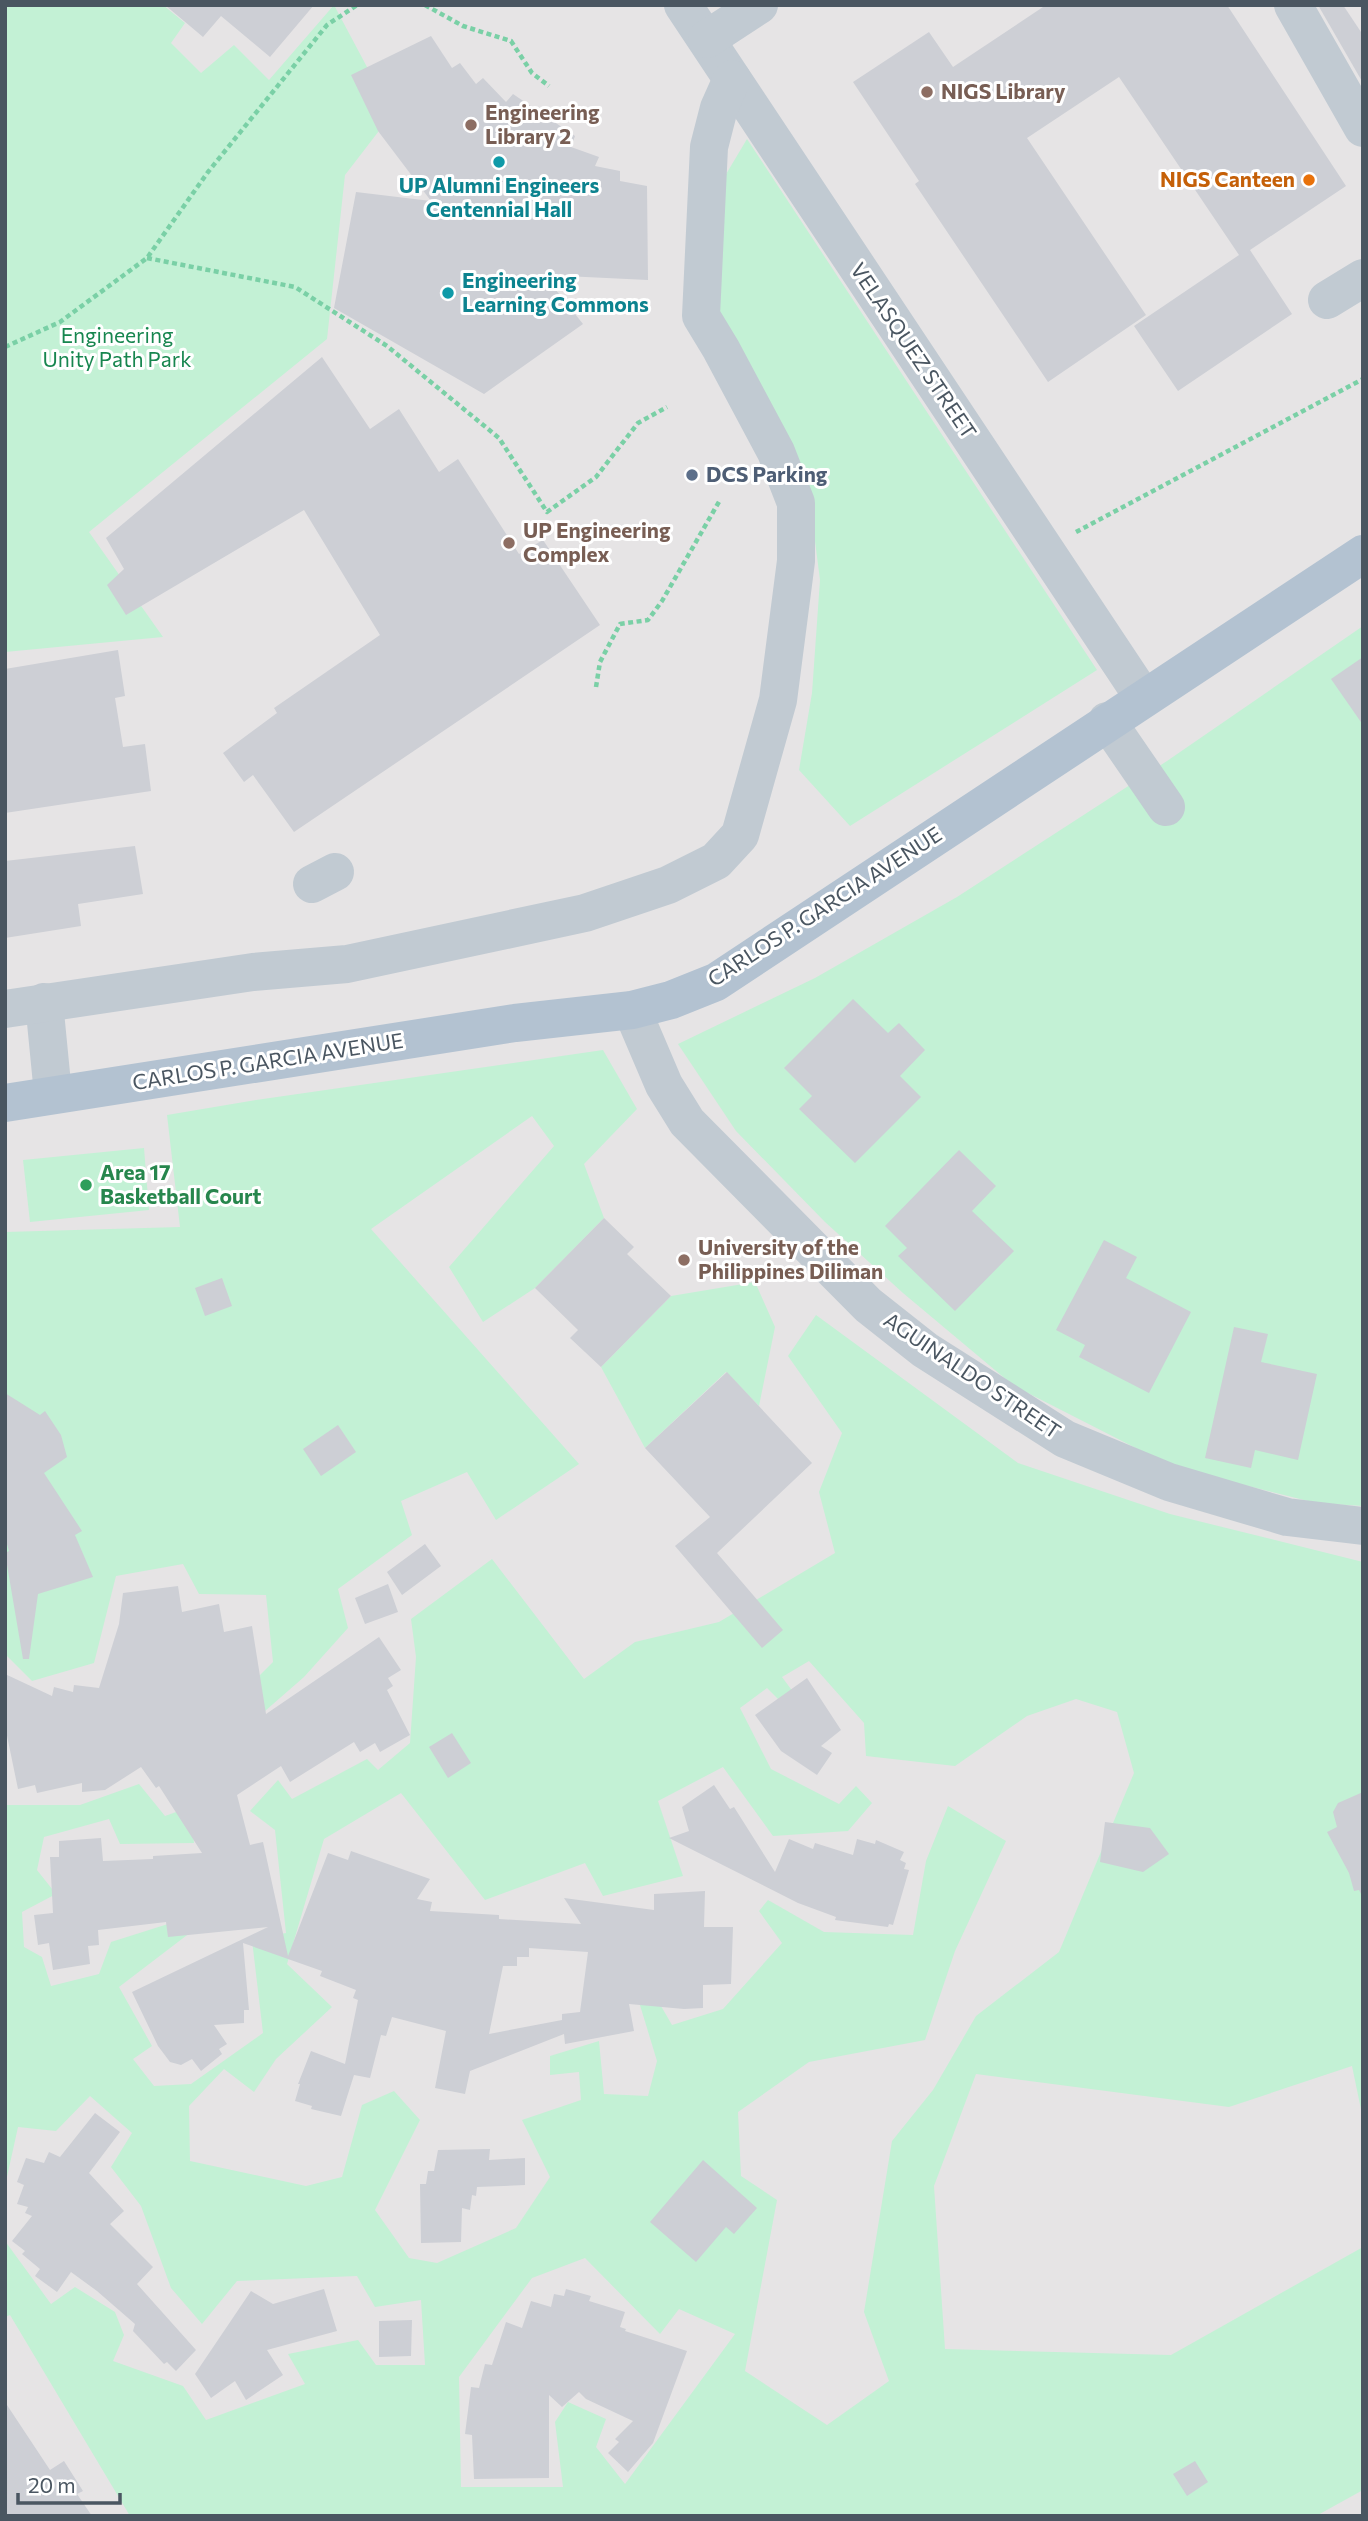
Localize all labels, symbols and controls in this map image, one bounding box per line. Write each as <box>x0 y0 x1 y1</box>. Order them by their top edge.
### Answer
place label: NIGS Library <box>941 78 1066 103</box>
marker: NIGS Library <box>919 84 935 100</box>
place label: Engineering Library 2 <box>485 99 600 148</box>
marker: Engineering Library 2 <box>463 117 479 133</box>
marker: UP Alumni Engineers Centennial Hall <box>491 154 507 170</box>
place label: NIGS Canteen <box>1160 166 1295 191</box>
place label: UP Alumni Engineers Centennial Hall <box>399 172 599 221</box>
marker: NIGS Canteen <box>1301 172 1317 188</box>
street label: VELASQUEZ STREET <box>846 257 982 443</box>
place label: Engineering Learning Commons <box>462 267 649 316</box>
marker: Engineering Learning Commons <box>440 285 456 301</box>
park label: Engineering Unity Path Park <box>42 322 192 371</box>
place label: DCS Parking <box>706 461 828 486</box>
marker: DCS Parking <box>684 467 700 483</box>
place label: UP Engineering Complex <box>523 517 671 566</box>
marker: UP Engineering Complex <box>501 535 517 551</box>
street label: CARLOS P. GARCIA AVENUE <box>702 821 946 991</box>
street label: CARLOS P. GARCIA AVENUE <box>131 1027 405 1094</box>
place label: Area 17 Basketball Court <box>100 1159 262 1208</box>
marker: Area 17 Basketball Court <box>78 1177 94 1193</box>
place label: University of the Philippines Diliman <box>698 1234 883 1283</box>
marker: University of the Philippines Diliman <box>676 1252 692 1268</box>
street label: AGUINALDO STREET <box>880 1306 1066 1443</box>
scale bar <box>18 2462 119 2506</box>
text: 20 m <box>28 2472 76 2497</box>

